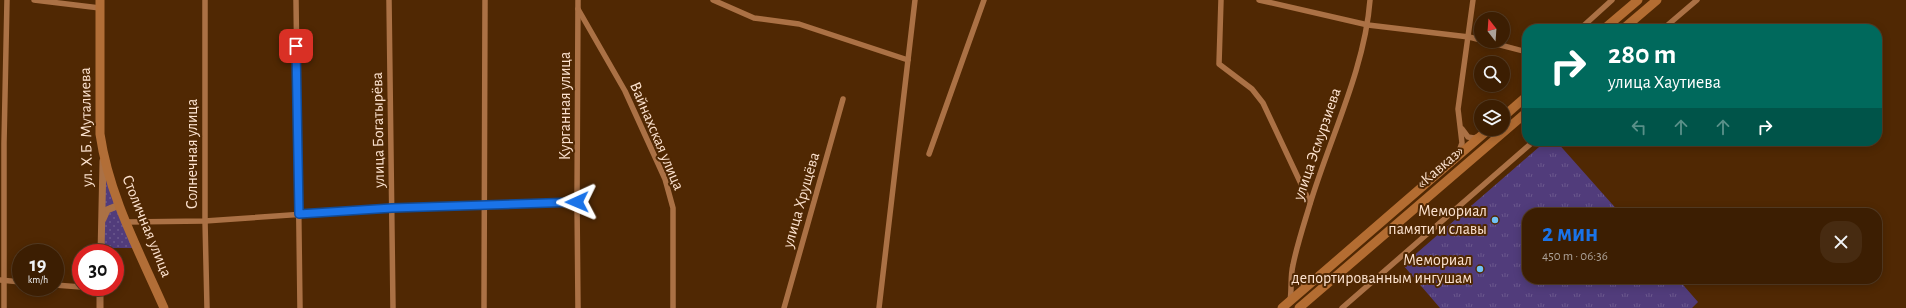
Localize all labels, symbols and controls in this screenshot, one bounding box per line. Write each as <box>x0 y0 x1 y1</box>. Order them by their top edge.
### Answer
north arrow <box>1474 12 1510 48</box>
map controls <box>1474 12 1510 136</box>
pin <box>279 29 313 63</box>
icon: arrive <box>285 35 307 57</box>
icon: right <box>1542 40 1594 92</box>
text: 280 m <box>1608 41 1676 69</box>
street label: Курганная улица <box>557 52 574 160</box>
button: search <box>1474 56 1510 92</box>
street label: ул. Х.Б. Муталиева <box>77 67 96 188</box>
street label: улица Богатырёва <box>369 72 388 189</box>
text: улица Хаутиева <box>1608 74 1721 92</box>
street label: Вайнахская улица <box>626 80 687 193</box>
street label: улица Эсмурзиева <box>1290 86 1345 204</box>
street label: Солнечная улица <box>184 99 201 209</box>
button: layers <box>1474 100 1510 136</box>
icon: left <box>1628 116 1650 138</box>
icon: ahead <box>1670 116 1692 138</box>
icon: ahead <box>1712 116 1734 138</box>
icon: right <box>1754 116 1776 138</box>
street label: «Кавказ» <box>1413 142 1467 192</box>
street label: улица Хрущёва <box>779 150 823 251</box>
street label: Столичная улица <box>118 173 175 280</box>
position arrow <box>556 181 598 223</box>
place label: Мемориал памяти и славы <box>1388 203 1487 237</box>
marker: Мемориал памяти и славы <box>1490 215 1500 225</box>
button: close <box>1820 221 1862 263</box>
text: 2 мин <box>1542 222 1598 246</box>
speed limit sign: 30 <box>72 244 124 296</box>
text: 450 m · 06:36 <box>1542 250 1608 263</box>
place label: Мемориал депортированным ингушам <box>1292 252 1472 287</box>
text: 19 <box>30 255 46 275</box>
marker: Мемориал депортированным ингушам <box>1475 264 1485 274</box>
text: km/h <box>28 275 48 285</box>

